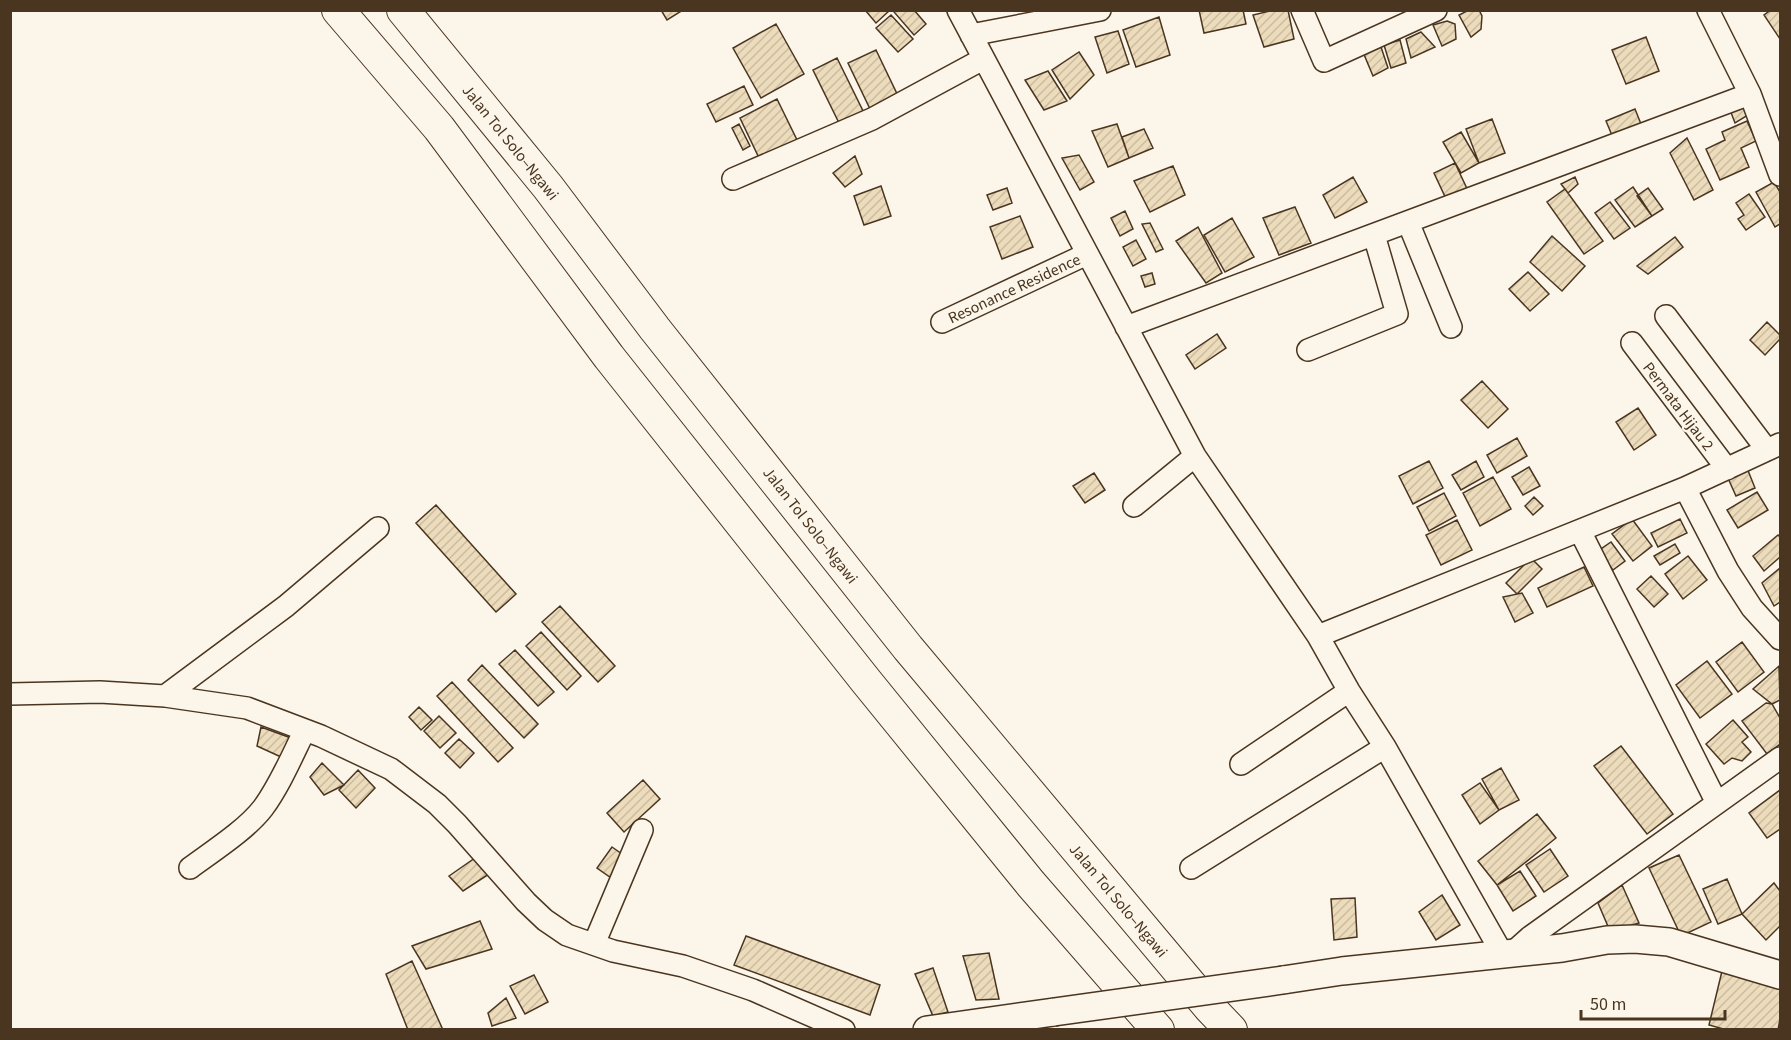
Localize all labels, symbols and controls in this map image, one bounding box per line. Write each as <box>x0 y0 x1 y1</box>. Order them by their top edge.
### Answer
street label: Jalan Tol Solo–Ngawi <box>457 80 564 205</box>
street label: Resonance Residence <box>945 249 1084 329</box>
street label: Permata Hijau 2 <box>1638 358 1719 456</box>
street label: Jalan Tol Solo–Ngawi <box>758 463 863 589</box>
street label: Jalan Tol Solo–Ngawi <box>1064 839 1173 962</box>
scale bar <box>1581 983 1725 1021</box>
text: 50 m <box>1590 992 1626 1017</box>

